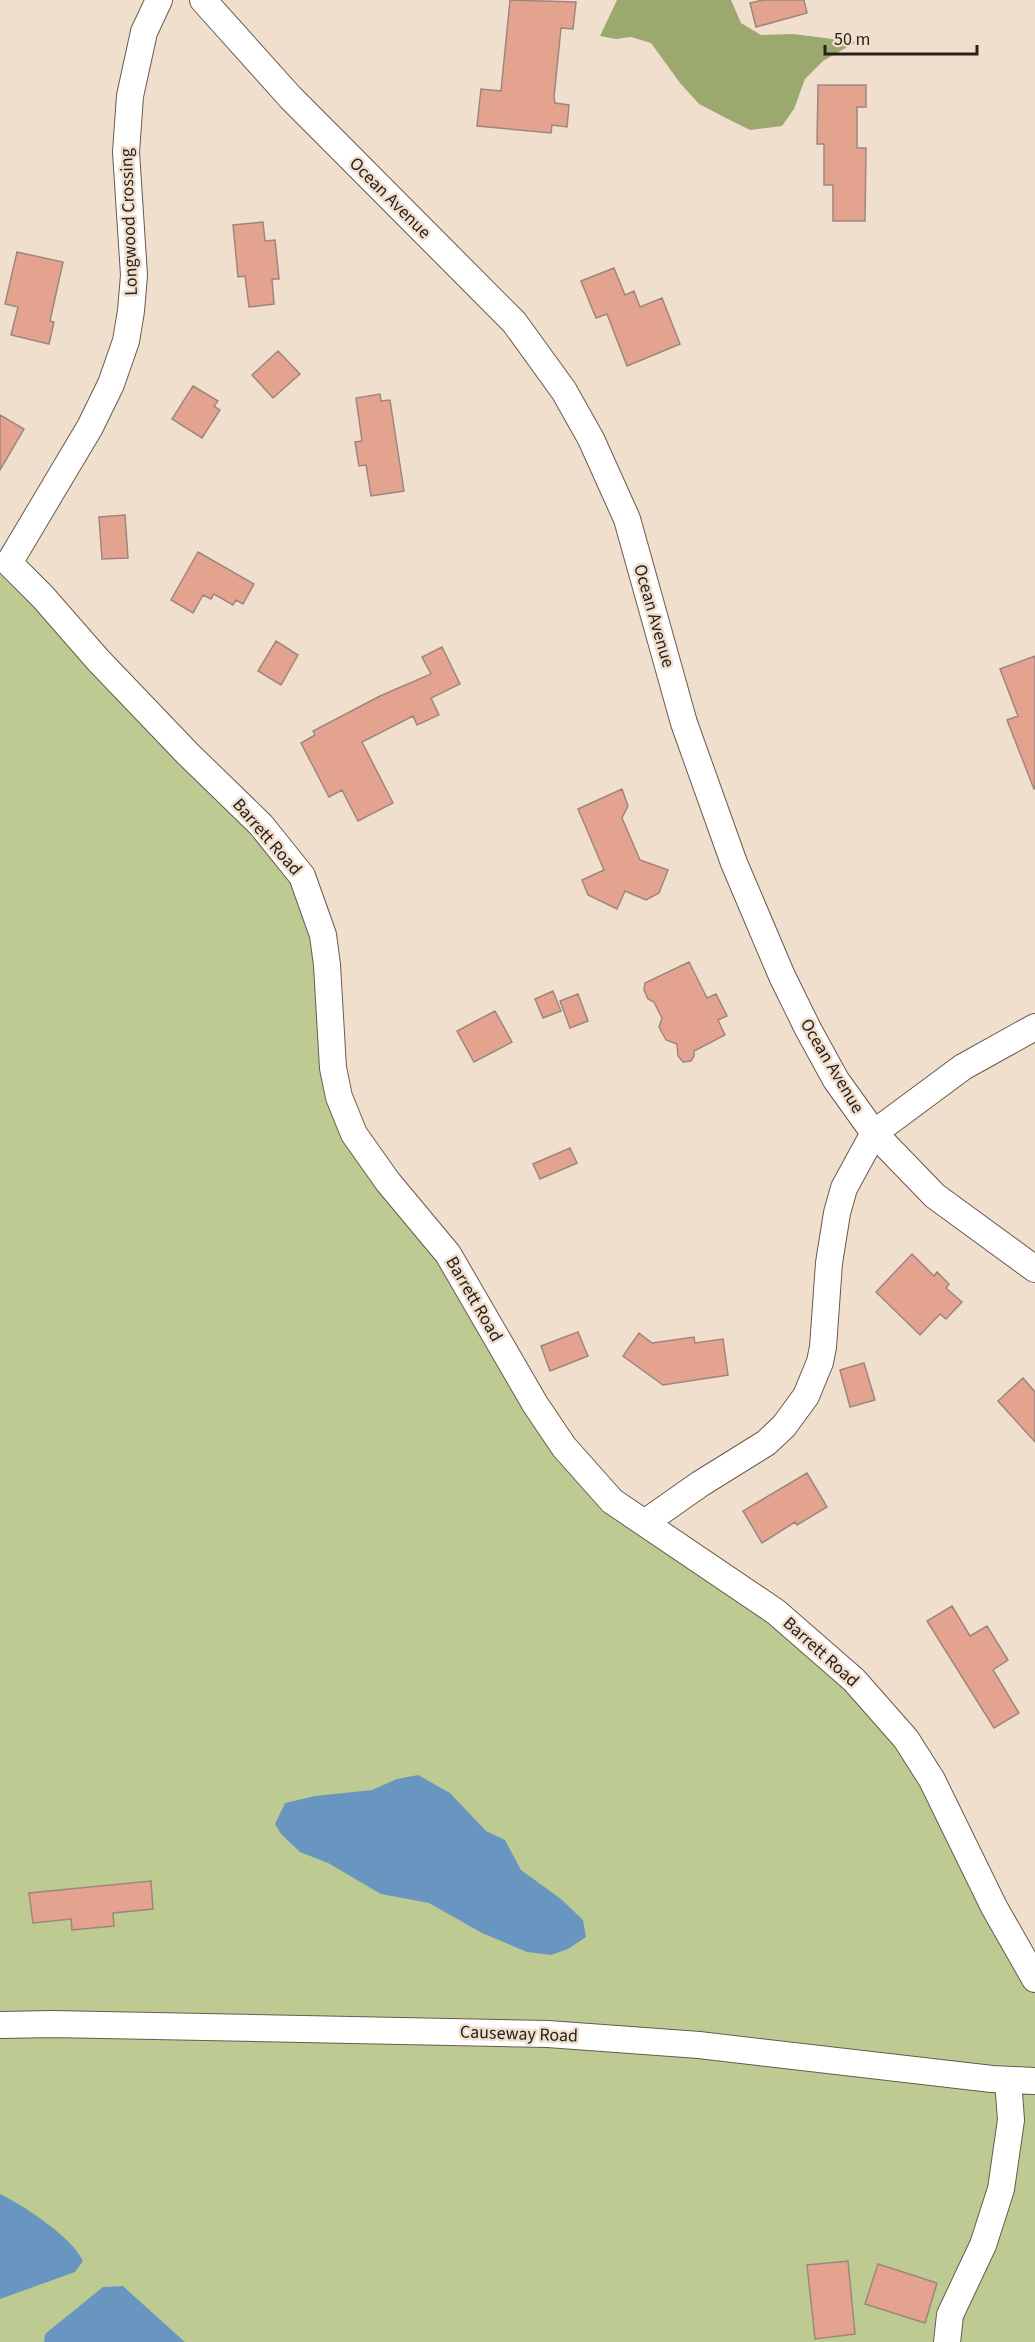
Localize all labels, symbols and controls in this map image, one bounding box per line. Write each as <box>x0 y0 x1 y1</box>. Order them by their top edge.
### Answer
scale bar <box>825 18 976 56</box>
text: 50 m <box>834 27 870 52</box>
street label: Longwood Crossing <box>114 148 144 296</box>
street label: Ocean Avenue <box>344 152 437 245</box>
street label: Ocean Avenue <box>627 561 681 671</box>
street label: Barrett Road <box>226 793 308 881</box>
street label: Ocean Avenue <box>794 1014 870 1118</box>
street label: Barrett Road <box>439 1252 509 1346</box>
street label: Barrett Road <box>777 1611 865 1693</box>
street label: Causeway Road <box>460 2019 578 2049</box>

